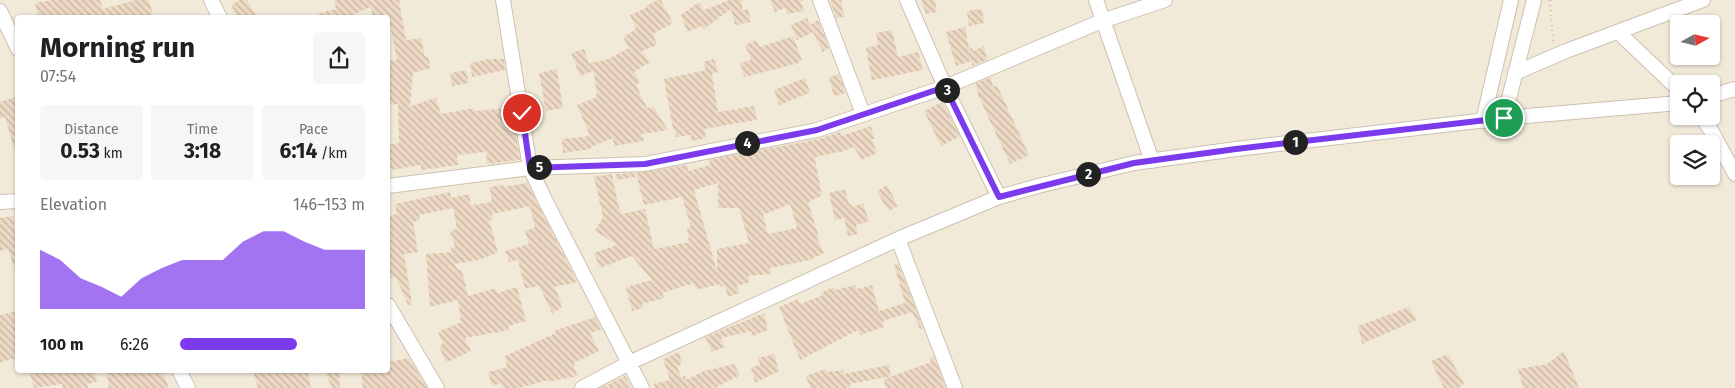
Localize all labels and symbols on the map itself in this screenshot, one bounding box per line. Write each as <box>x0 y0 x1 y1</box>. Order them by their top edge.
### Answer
north arrow <box>1670 15 1720 65</box>
pin: 3 <box>934 78 960 102</box>
pin <box>501 92 543 134</box>
pin <box>1483 97 1525 139</box>
pin: 4 <box>734 130 760 156</box>
pin: 1 <box>1282 130 1308 154</box>
pin: 5 <box>526 154 552 180</box>
pin: 2 <box>1076 162 1100 186</box>

